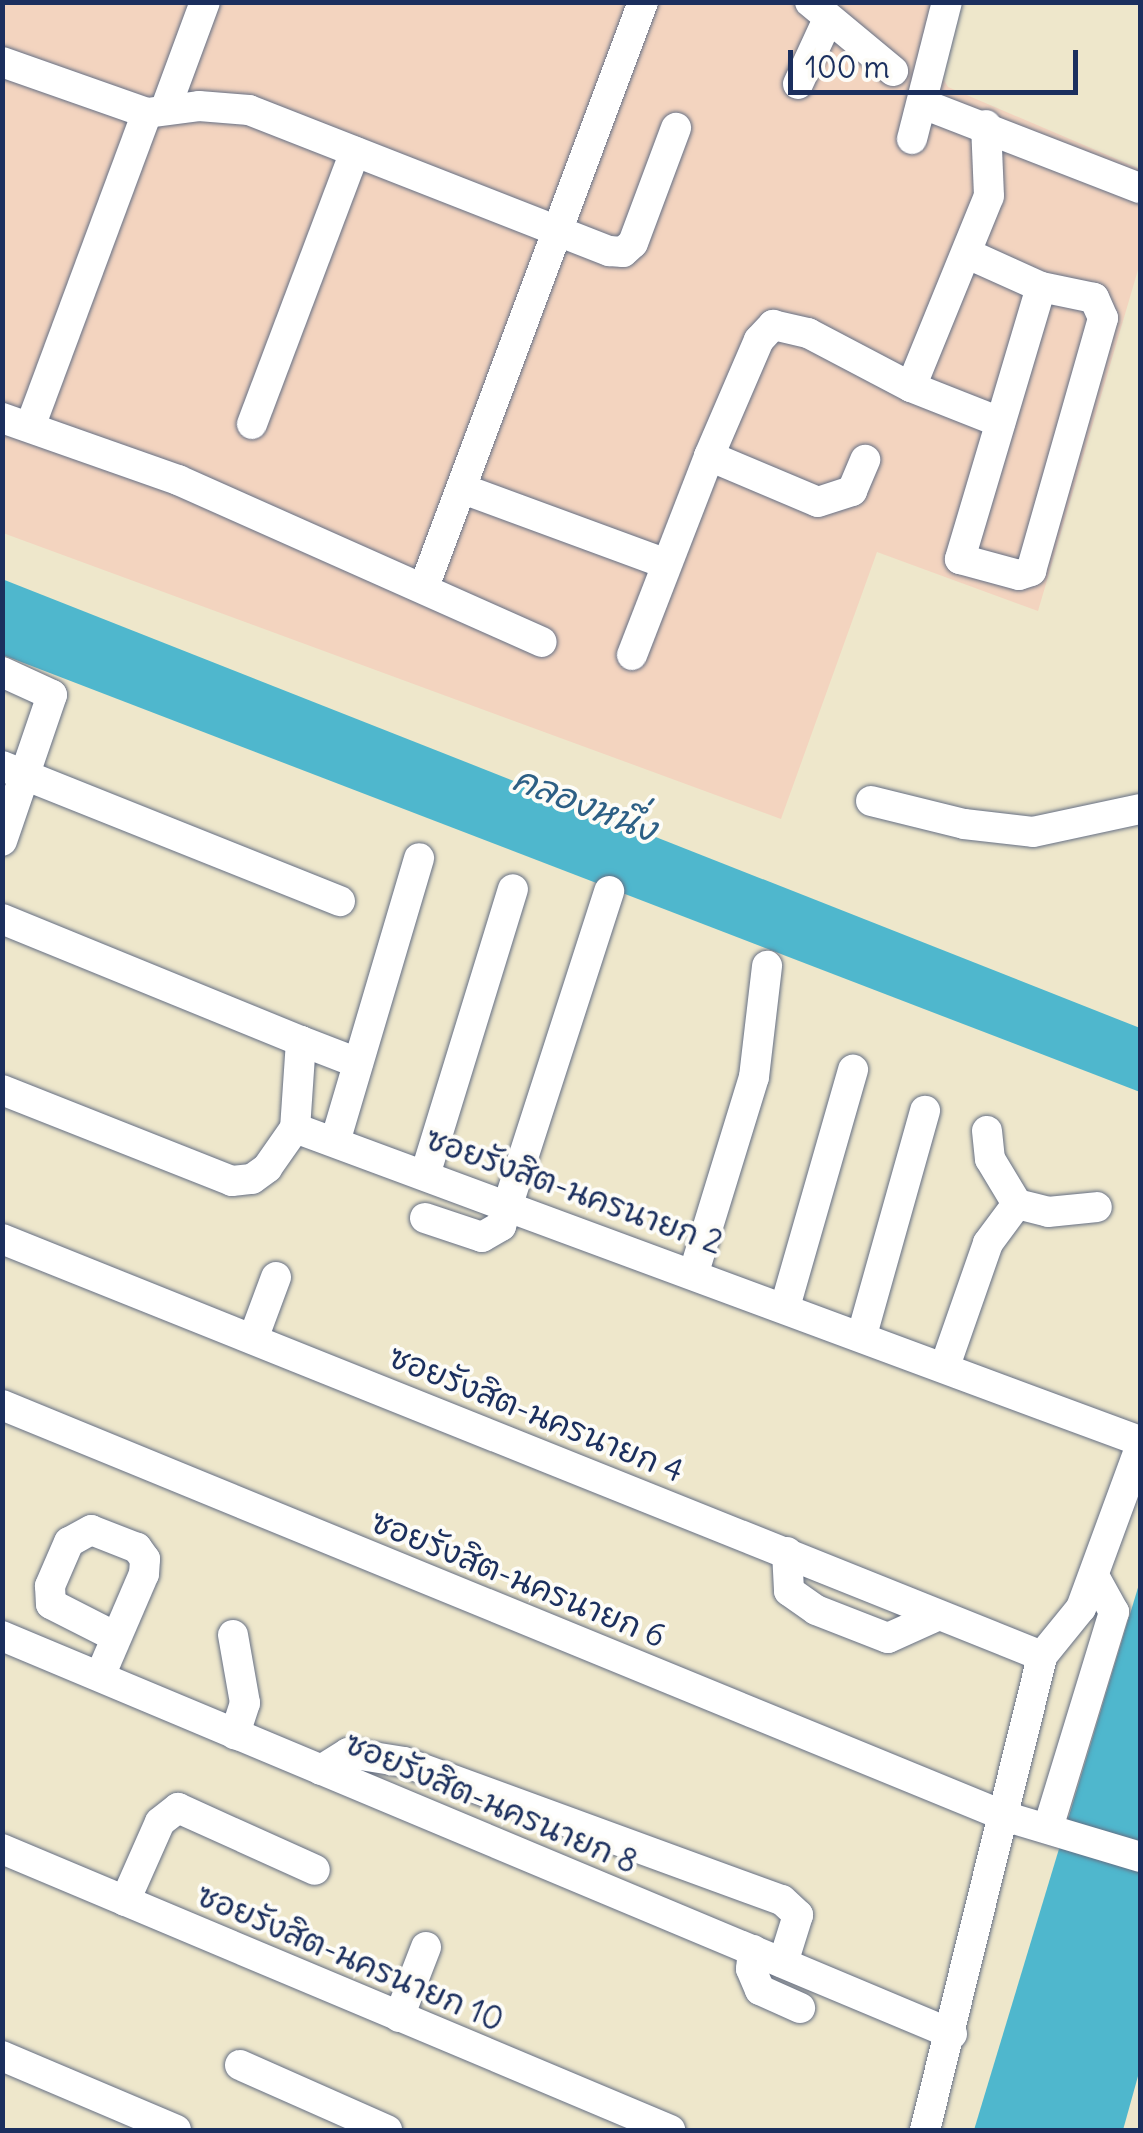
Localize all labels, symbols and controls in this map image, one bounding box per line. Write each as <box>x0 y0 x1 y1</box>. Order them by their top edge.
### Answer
scale bar <box>793 30 1083 92</box>
text: 100 m <box>805 48 890 86</box>
water label: คลองหนึ่ง <box>508 757 662 849</box>
street label: ซอยรังสิต-นครนายก 2 <box>420 1119 728 1263</box>
street label: ซอยรังสิต-นครนายก 4 <box>383 1337 689 1491</box>
street label: ซอยรังสิต-นครนายก 6 <box>365 1502 671 1656</box>
street label: ซอยรังสิต-นครนายก 8 <box>339 1724 643 1882</box>
street label: ซอยรังสิต-นครนายก 10 <box>191 1876 509 2040</box>

